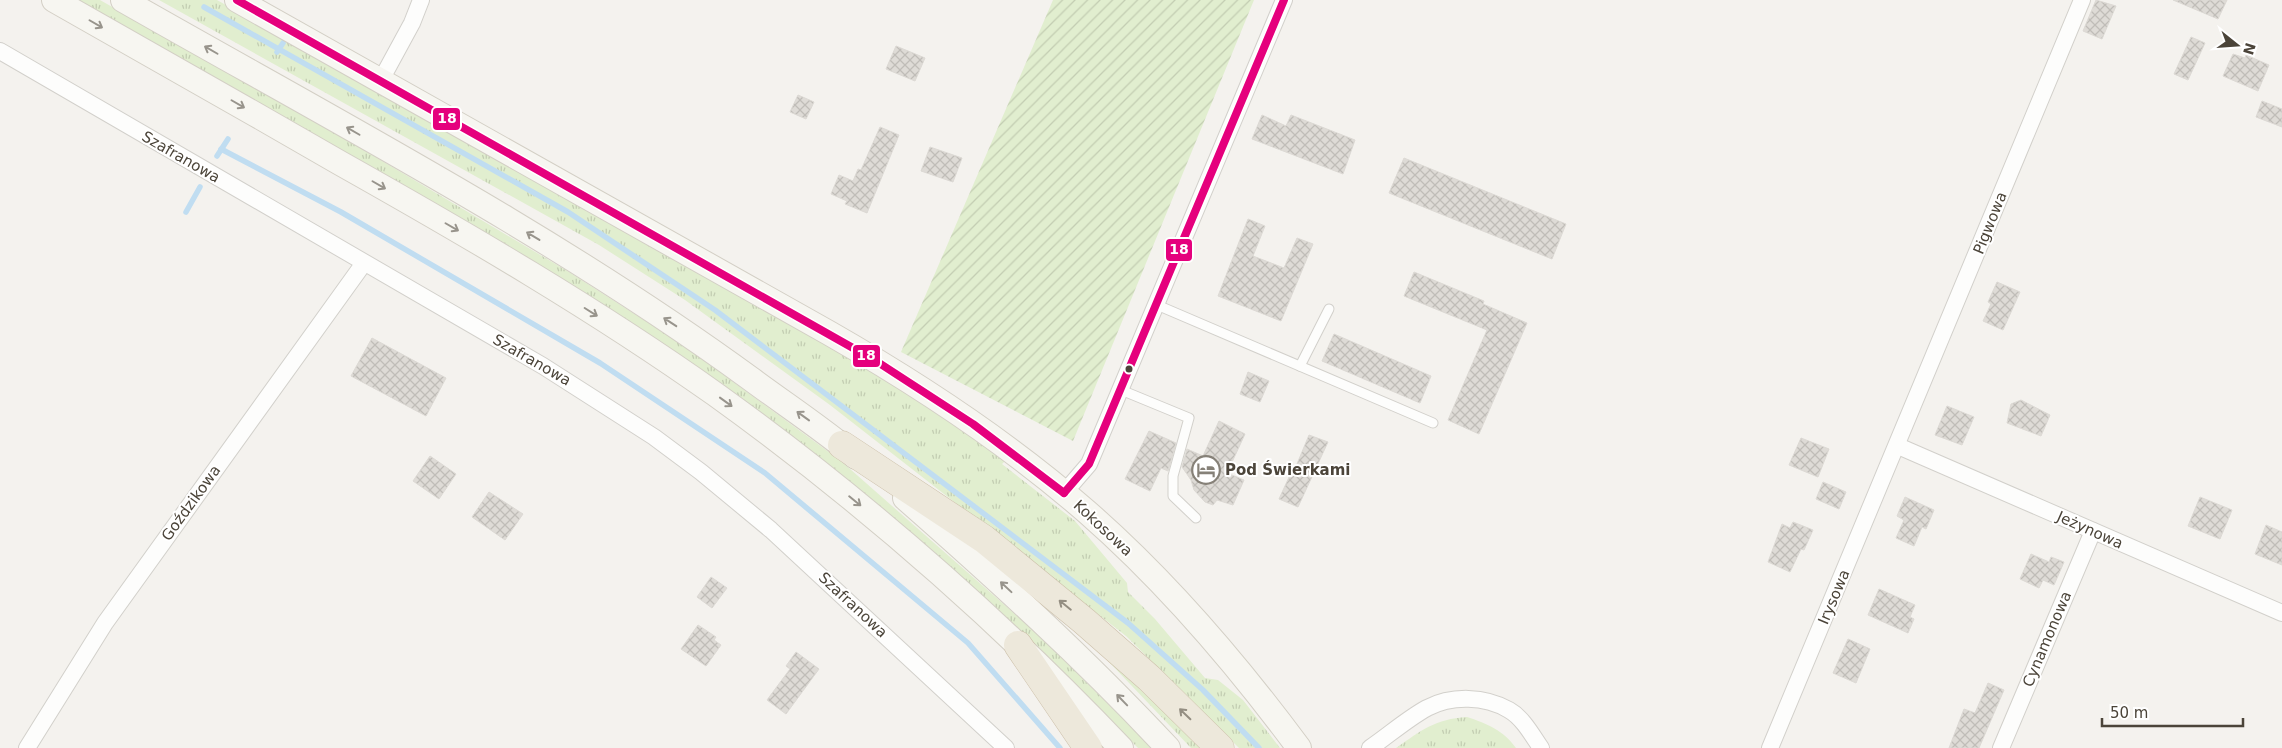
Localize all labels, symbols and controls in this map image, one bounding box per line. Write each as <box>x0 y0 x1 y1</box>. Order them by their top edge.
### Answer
one-way arrow <box>89 19 104 29</box>
north arrow <box>2212 20 2262 70</box>
text: N <box>2240 41 2259 57</box>
one-way arrow <box>205 45 219 55</box>
one-way arrow <box>230 100 244 110</box>
line badge: 18 <box>432 107 461 131</box>
text: 18 <box>437 110 457 126</box>
one-way arrow <box>346 125 360 135</box>
street label: Szafranowa <box>139 127 223 187</box>
one-way arrow <box>371 180 386 190</box>
street label: Pigwowa <box>1969 189 2011 257</box>
one-way arrow <box>445 223 459 233</box>
one-way arrow <box>526 230 540 240</box>
line badge: 18 <box>1165 238 1193 262</box>
text: 18 <box>1169 241 1189 257</box>
one-way arrow <box>584 307 598 317</box>
one-way arrow <box>664 317 678 327</box>
street label: Szafranowa <box>490 330 574 390</box>
line badge: 18 <box>852 344 881 368</box>
text: 18 <box>856 347 876 363</box>
unlabelled marker <box>1124 364 1134 374</box>
one-way arrow <box>719 397 733 407</box>
one-way arrow <box>796 411 810 422</box>
hotel icon: Pod Świerkami <box>1191 455 1221 485</box>
place label: Pod Świerkami <box>1225 460 1351 479</box>
street label: Goździkowa <box>158 462 224 544</box>
one-way arrow <box>848 496 861 507</box>
street label: Kokosowa <box>1070 496 1136 560</box>
street label: Jeżynowa <box>2053 507 2126 553</box>
street label: Irysowa <box>1814 567 1854 627</box>
street label: Szafranowa <box>815 569 891 641</box>
one-way arrow <box>999 581 1012 593</box>
street label: Cynamonowa <box>2019 589 2075 689</box>
one-way arrow <box>1058 599 1071 611</box>
one-way arrow <box>1116 694 1128 706</box>
scale bar <box>2102 696 2243 728</box>
text: 50 m <box>2110 704 2148 722</box>
one-way arrow <box>1179 708 1191 720</box>

